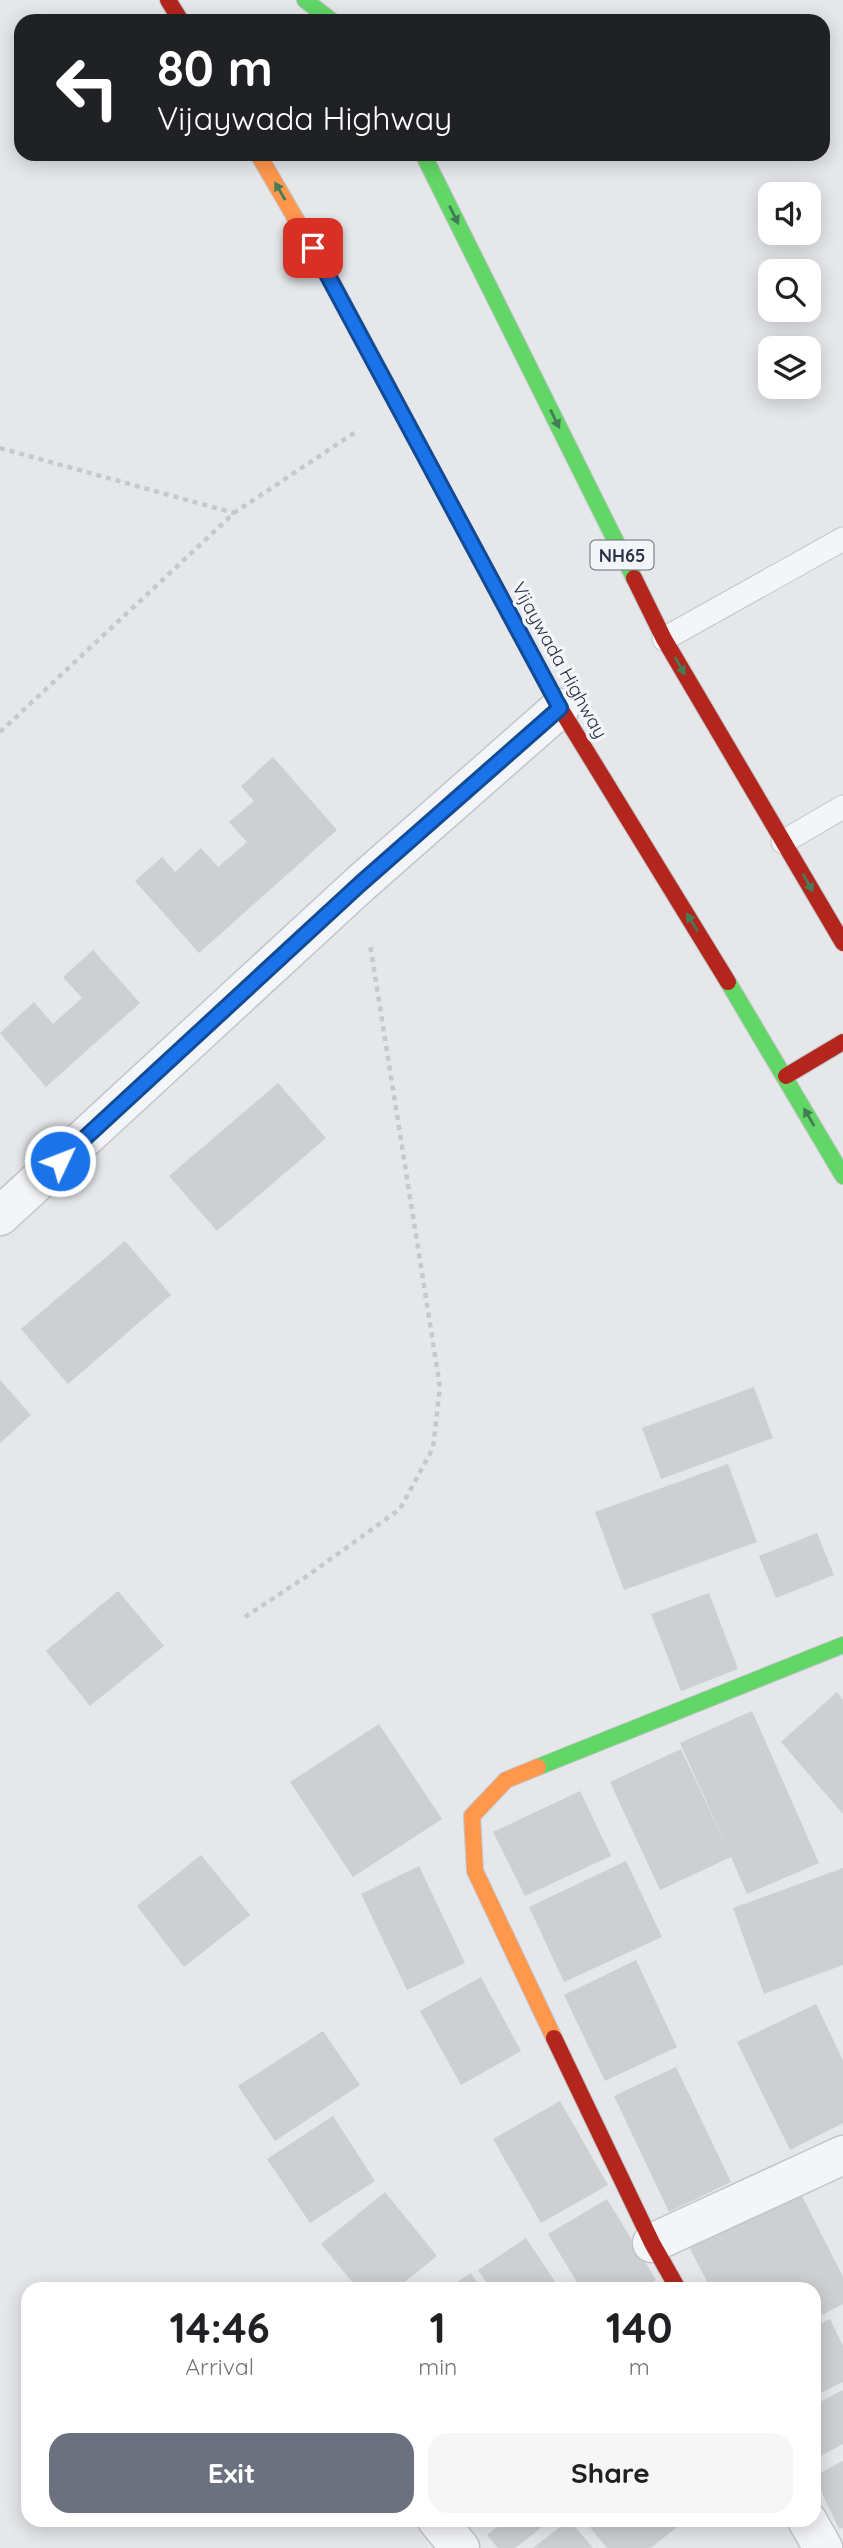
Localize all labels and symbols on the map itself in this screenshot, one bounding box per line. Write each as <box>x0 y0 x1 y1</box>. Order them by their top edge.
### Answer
one-way arrow <box>273 181 286 200</box>
one-way arrow <box>448 205 459 225</box>
pin <box>283 218 343 278</box>
one-way arrow <box>549 409 560 429</box>
road number: NH65 <box>590 540 654 570</box>
street label: Vijaywada Highway <box>507 578 613 742</box>
one-way arrow <box>674 656 686 675</box>
one-way arrow <box>801 873 814 892</box>
one-way arrow <box>685 913 698 932</box>
one-way arrow <box>803 1107 815 1127</box>
position arrow <box>23 1124 97 1198</box>

